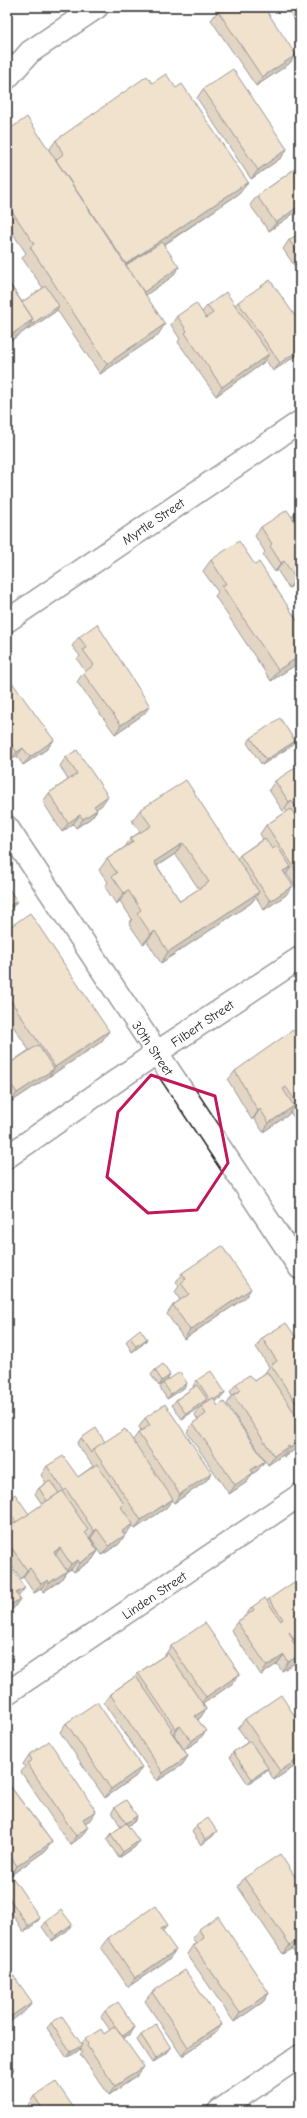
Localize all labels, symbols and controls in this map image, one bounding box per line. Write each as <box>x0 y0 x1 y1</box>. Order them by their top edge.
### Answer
street label: Myrtle Street <box>119 494 188 548</box>
street label: Filbert Street <box>168 996 238 1050</box>
street label: 30th Street <box>129 1018 177 1079</box>
street label: Linden Street <box>119 1568 190 1622</box>

